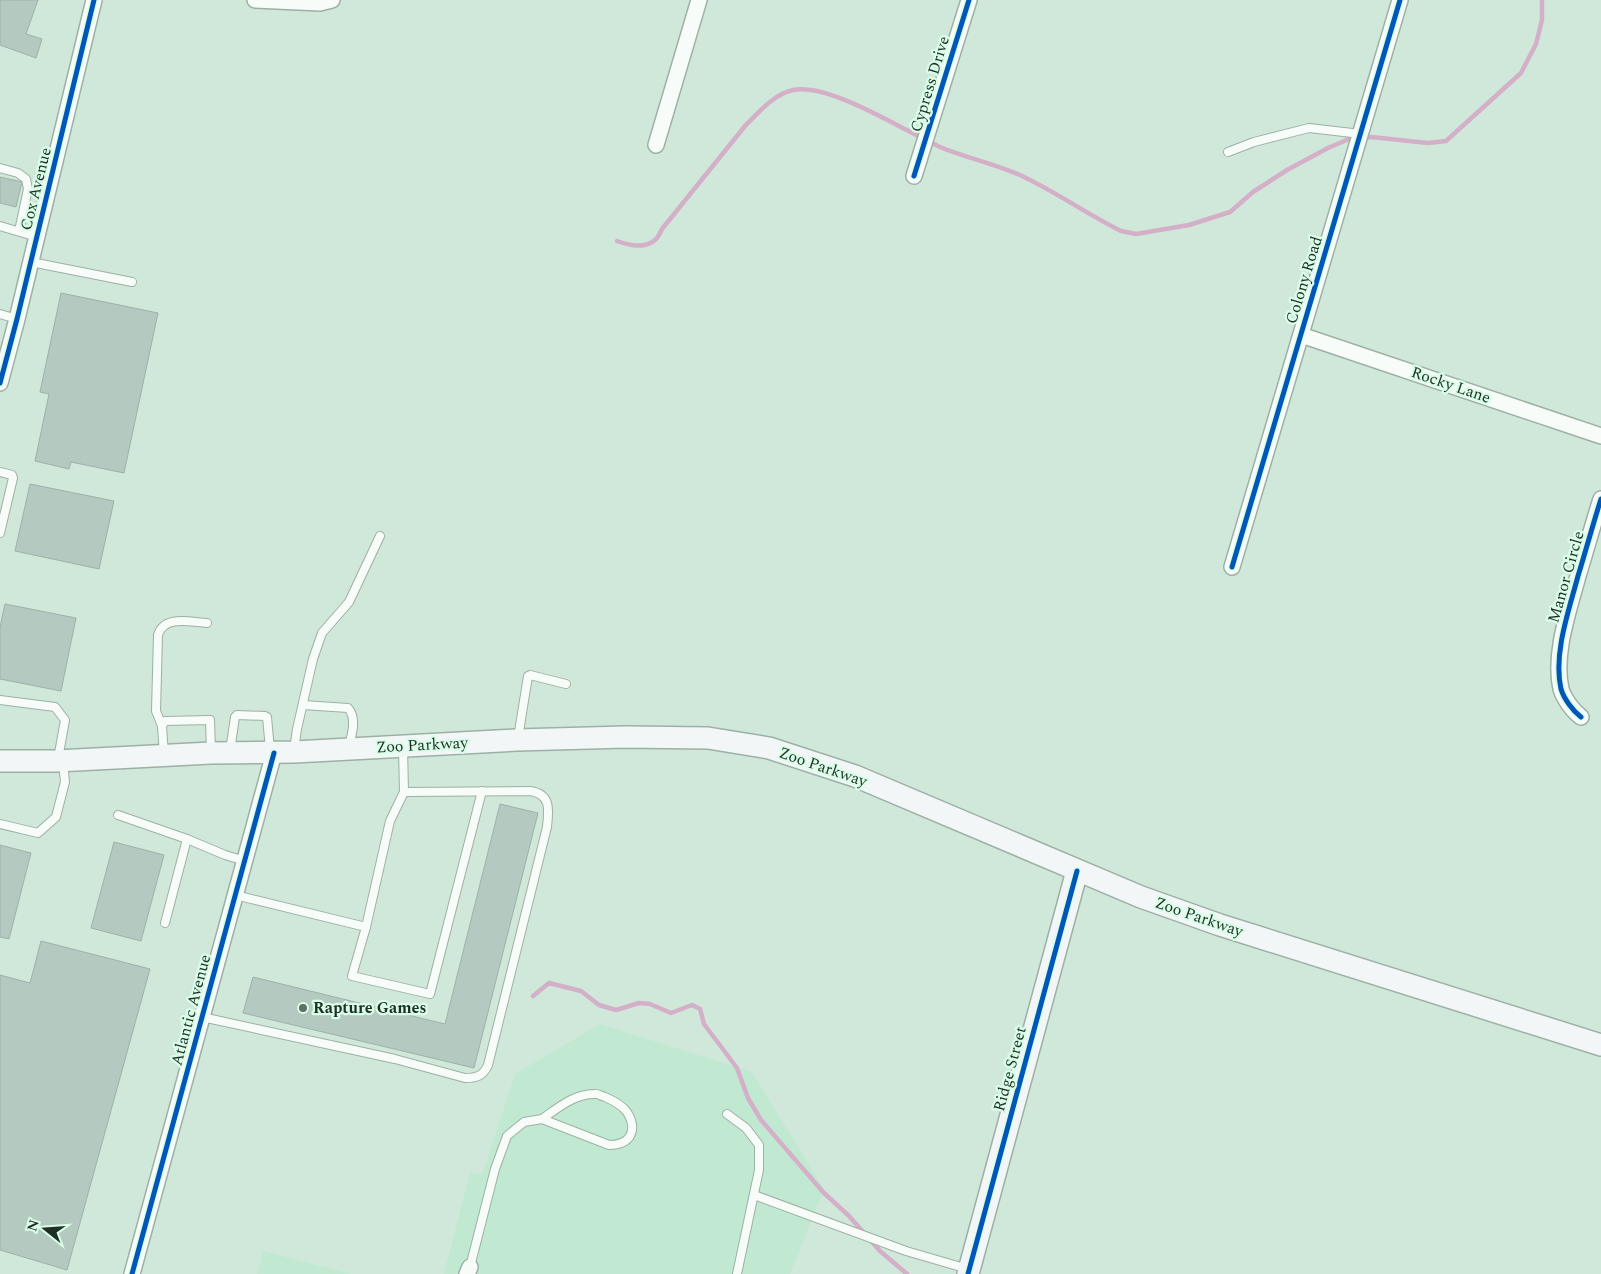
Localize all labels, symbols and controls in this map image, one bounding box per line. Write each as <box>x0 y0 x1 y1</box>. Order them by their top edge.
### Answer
street label: Cypress Drive <box>904 33 956 135</box>
street label: Cox Avenue <box>14 145 58 233</box>
street label: Colony Road <box>1279 233 1329 327</box>
street label: Rocky Lane <box>1408 360 1494 410</box>
street label: Manor Circle <box>1541 528 1591 626</box>
street label: Zoo Parkway <box>376 731 470 759</box>
street label: Zoo Parkway <box>776 741 872 794</box>
street label: Zoo Parkway <box>1152 891 1248 944</box>
street label: Atlantic Avenue <box>165 952 217 1068</box>
place label: Rapture Games <box>313 996 427 1020</box>
marker: Rapture Games <box>297 1002 309 1014</box>
street label: Ridge Street <box>987 1024 1033 1114</box>
north arrow <box>20 1204 70 1254</box>
text: N <box>21 1217 45 1234</box>

